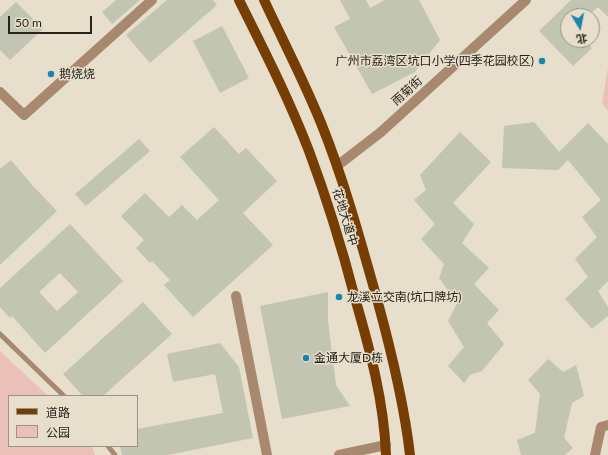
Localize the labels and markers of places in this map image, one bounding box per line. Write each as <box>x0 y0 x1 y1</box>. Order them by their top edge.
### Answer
place label: 广州市荔湾区坑口小学(四季花园校区) <box>336 54 534 68</box>
marker: 广州市荔湾区坑口小学(四季花园校区) <box>537 56 547 66</box>
place label: 鹅烧烧 <box>59 67 95 81</box>
marker: 鹅烧烧 <box>46 69 56 79</box>
place label: 龙溪立交南(坑口牌坊) <box>347 290 461 304</box>
marker: 龙溪立交南(坑口牌坊) <box>334 292 344 302</box>
place label: 金通大厦D栋 <box>314 351 383 365</box>
marker: 金通大厦D栋 <box>301 353 311 363</box>

